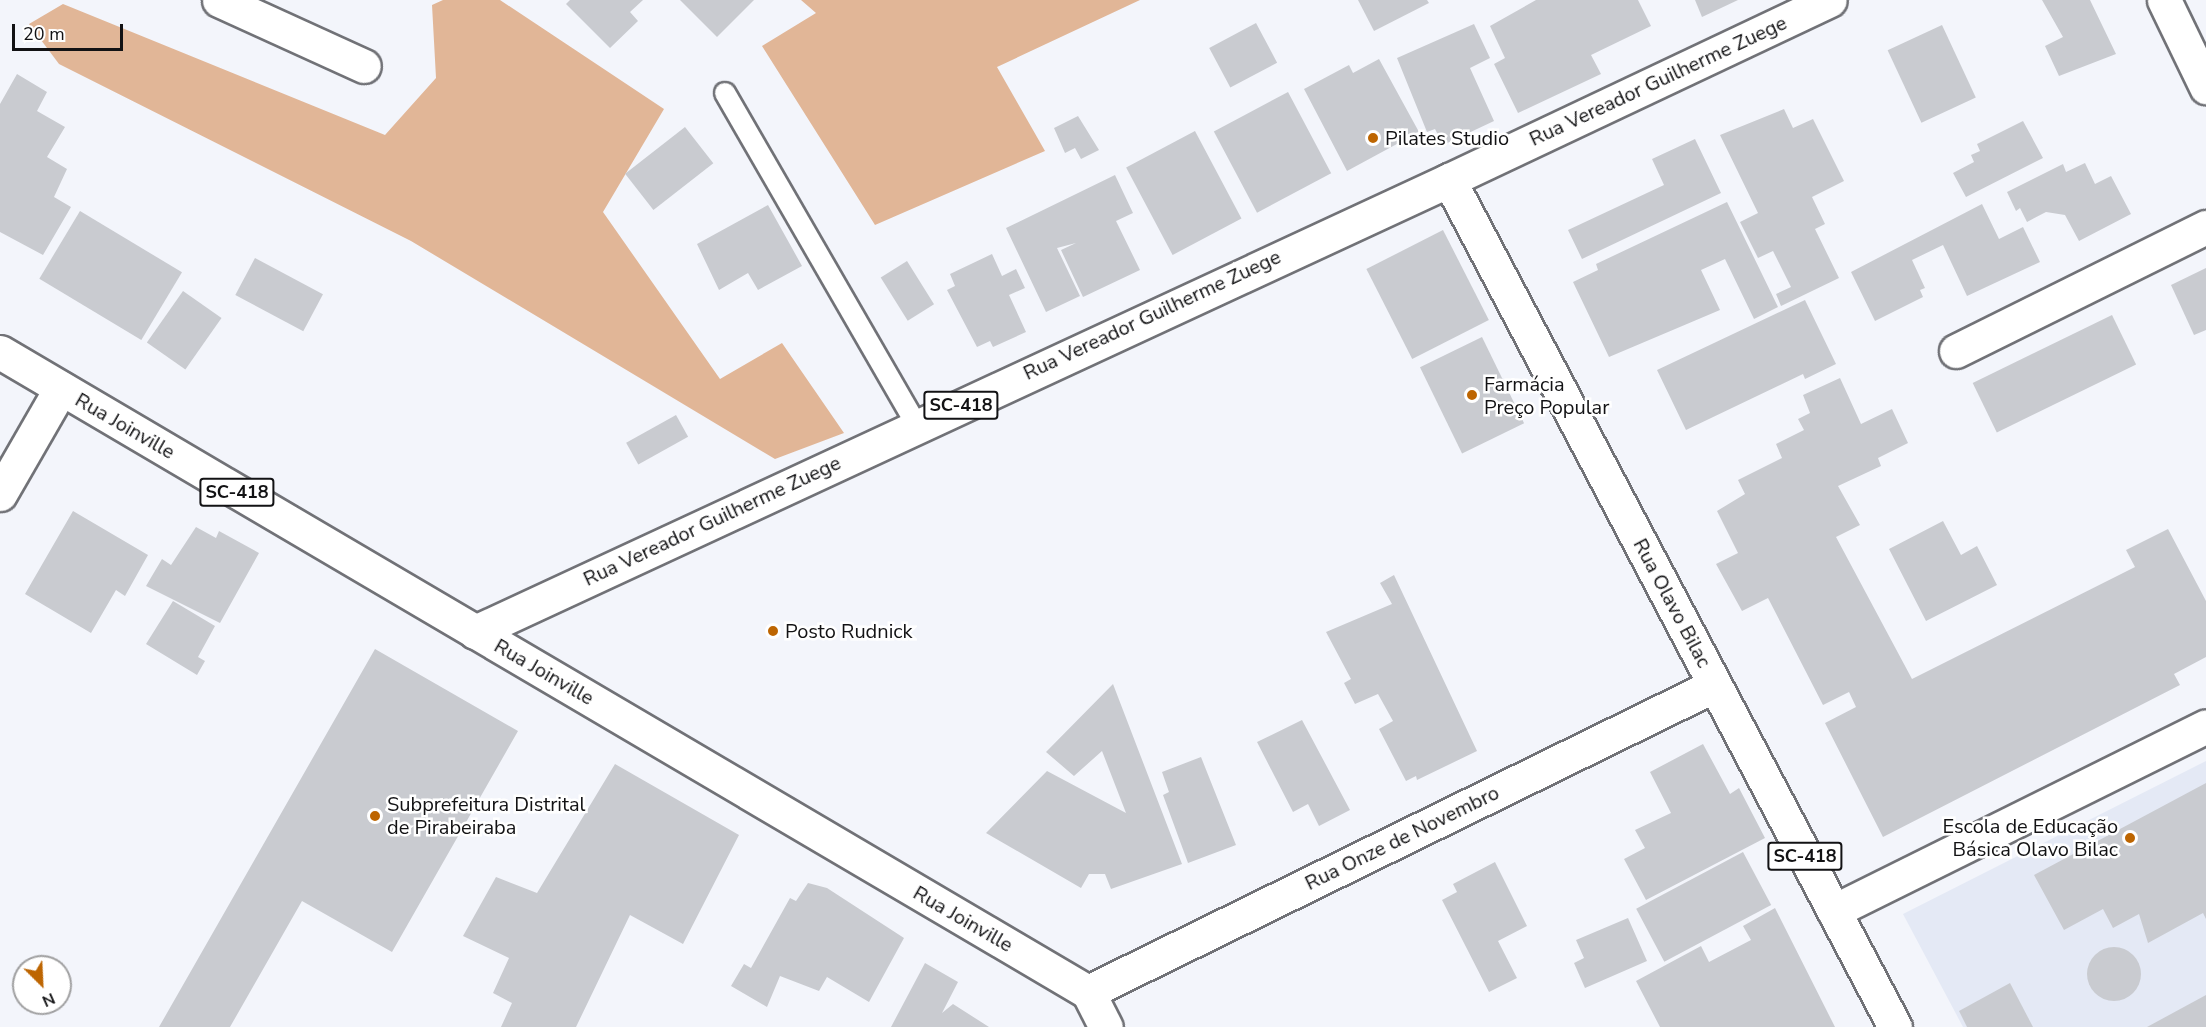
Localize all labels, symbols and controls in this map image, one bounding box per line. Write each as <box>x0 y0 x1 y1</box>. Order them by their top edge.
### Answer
street label: Rua Vereador Guilherme Zuege <box>1526 11 1790 151</box>
scale bar <box>15 12 126 50</box>
text: 20 m <box>23 22 65 46</box>
place label: Pilates Studio <box>1385 126 1509 150</box>
marker: Pilates Studio <box>1366 131 1380 145</box>
street label: Rua Vereador Guilherme Zuege <box>1020 245 1284 385</box>
place label: Farmácia Preço Popular <box>1484 372 1609 419</box>
street label: Rua Joinville <box>71 388 179 464</box>
marker: Farmácia Preço Popular <box>1465 388 1479 402</box>
road number: SC-418 <box>922 390 1000 420</box>
street label: Rua Vereador Guilherme Zuege <box>580 451 844 591</box>
road number: SC-418 <box>198 477 276 507</box>
street label: Rua Olavo Bilac <box>1628 534 1716 672</box>
place label: Posto Rudnick <box>785 619 913 643</box>
marker: Posto Rudnick <box>766 624 780 638</box>
street label: Rua Joinville <box>490 634 598 710</box>
street label: Rua Onze de Novembro <box>1301 781 1503 895</box>
place label: Subprefeitura Distrital de Pirabeiraba <box>387 792 586 839</box>
marker: Subprefeitura Distrital de Pirabeiraba <box>368 809 382 823</box>
place label: Escola de Educação Básica Olavo Bilac <box>1942 814 2118 861</box>
marker: Escola de Educação Básica Olavo Bilac <box>2123 831 2137 845</box>
road number: SC-418 <box>1766 841 1844 871</box>
street label: Rua Joinville <box>909 881 1017 957</box>
north arrow <box>12 955 72 1015</box>
text: N <box>39 987 58 1012</box>

